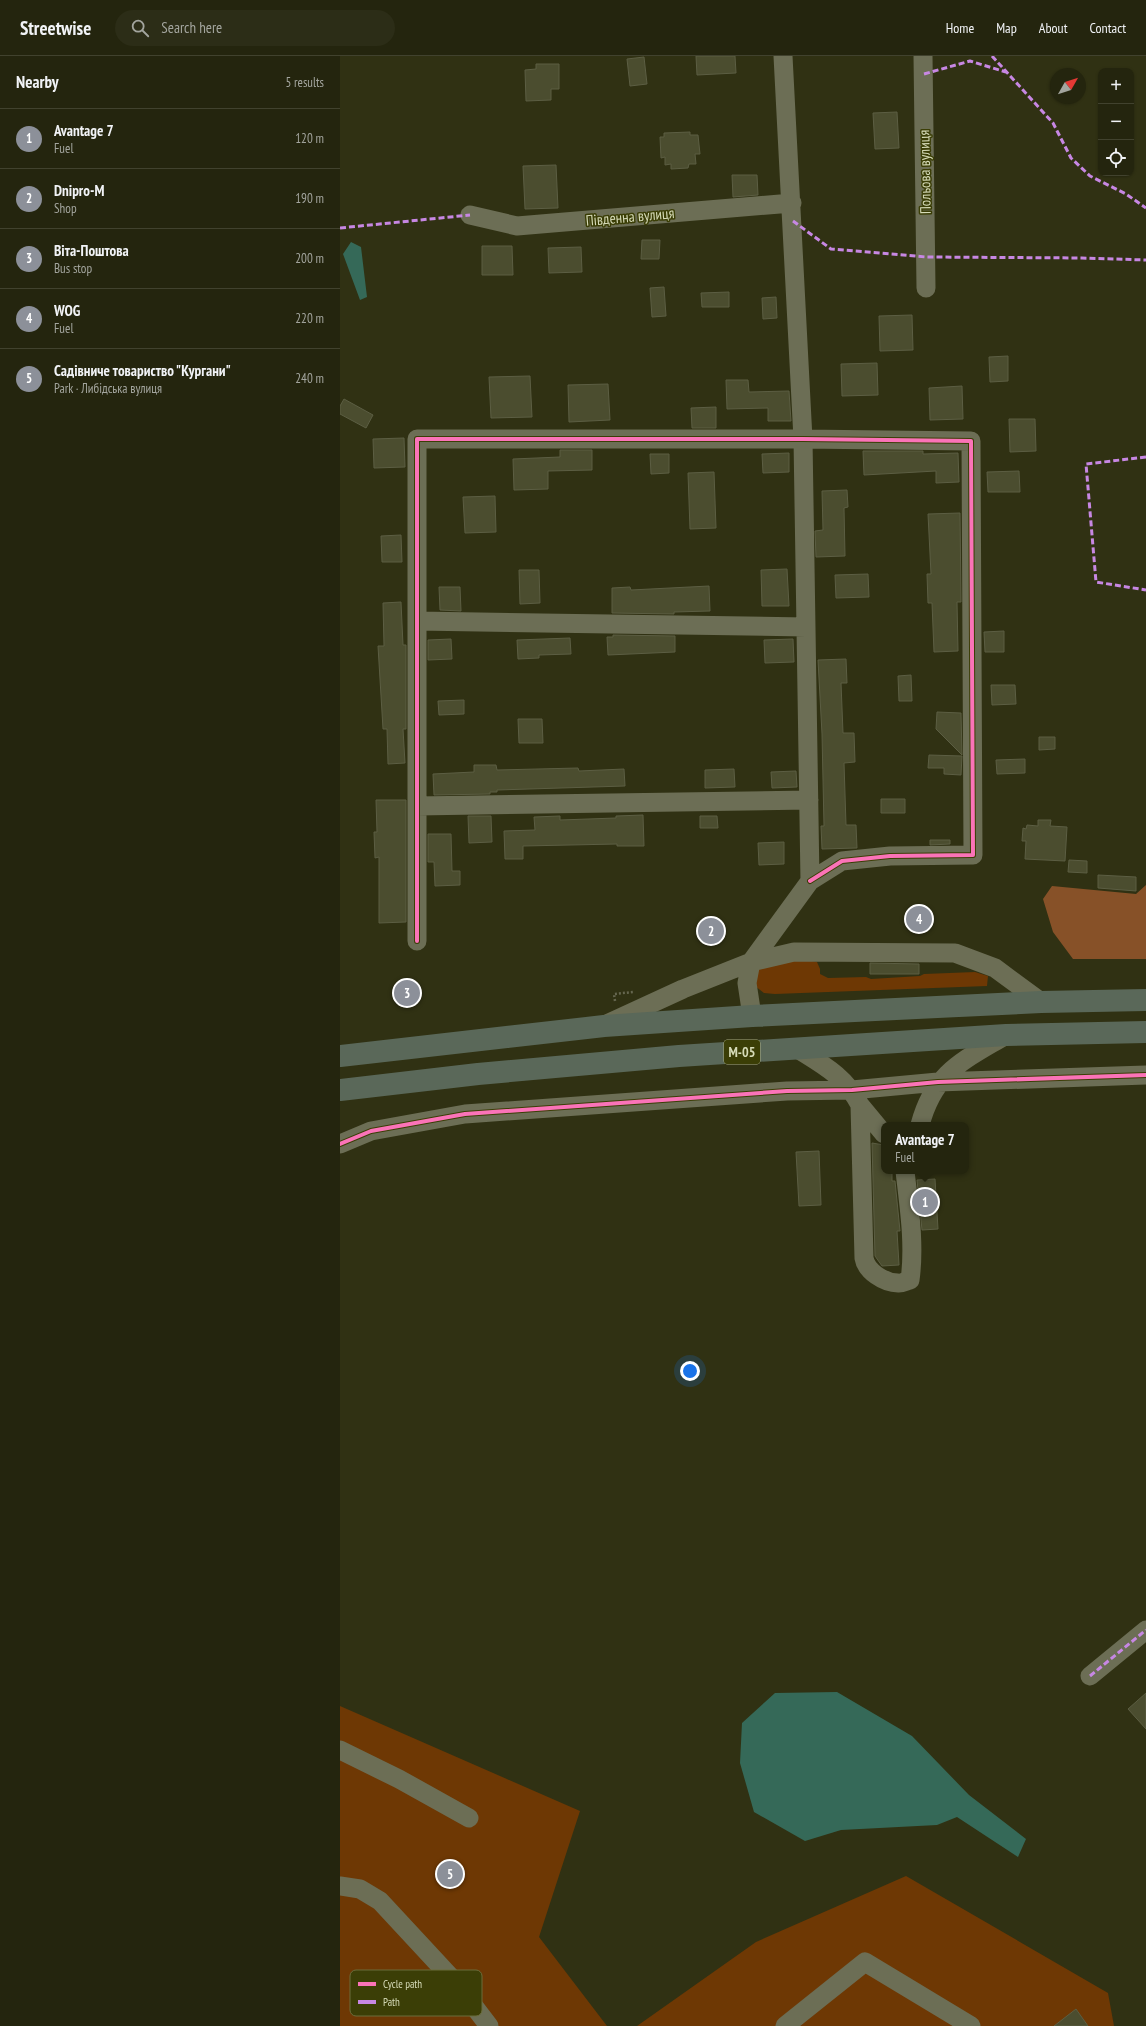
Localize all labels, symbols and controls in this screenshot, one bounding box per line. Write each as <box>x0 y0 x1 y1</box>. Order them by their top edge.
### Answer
search box <box>115 10 395 46</box>
text: Streetwise <box>20 16 91 40</box>
icon: search <box>129 17 151 39</box>
text: Search here <box>161 18 222 37</box>
text: Home <box>946 19 974 37</box>
text: Map <box>996 19 1017 37</box>
text: About <box>1039 19 1068 37</box>
text: Contact <box>1090 19 1126 37</box>
north arrow <box>1050 68 1086 104</box>
map controls <box>1098 68 1134 176</box>
button: + <box>1098 68 1134 104</box>
text: Nearby <box>16 71 59 93</box>
text: 5 results <box>285 74 324 91</box>
button: − <box>1098 104 1134 140</box>
text: Avantage 7 <box>54 121 114 140</box>
street label: Польова вулиця <box>914 129 935 214</box>
text: 1 <box>26 130 32 147</box>
text: 120 m <box>295 130 324 147</box>
text: Fuel <box>54 140 73 157</box>
button: locate <box>1098 140 1134 176</box>
text: Dnipro-M <box>54 181 104 200</box>
text: 2 <box>26 190 32 207</box>
text: 190 m <box>295 190 324 207</box>
text: Shop <box>54 200 77 217</box>
street label: Південна вулиця <box>585 203 675 230</box>
text: Віта-Поштова <box>54 241 129 260</box>
text: 3 <box>26 250 32 267</box>
text: 200 m <box>295 250 324 267</box>
text: Bus stop <box>54 260 92 277</box>
text: WOG <box>54 301 80 320</box>
text: 4 <box>26 310 32 327</box>
text: 220 m <box>295 310 324 327</box>
text: Fuel <box>54 320 73 337</box>
text: Садівниче товариство "Кургани" <box>54 361 231 380</box>
text: 5 <box>26 370 32 387</box>
text: 240 m <box>295 370 324 387</box>
text: Park · Либідська вулиця <box>54 380 162 397</box>
pin: 4 <box>906 904 932 934</box>
pin: 2 <box>698 916 724 946</box>
pin: 3 <box>394 978 420 1008</box>
road number: М-05 <box>724 1040 760 1064</box>
popup <box>881 1122 969 1174</box>
text: Avantage 7 <box>895 1130 955 1149</box>
text: Fuel <box>895 1149 915 1166</box>
pin: 1 <box>912 1187 938 1217</box>
your location <box>680 1361 700 1381</box>
pin: 5 <box>437 1859 463 1889</box>
legend <box>350 1970 482 2016</box>
text: Cycle path <box>383 1977 422 1991</box>
text: Path <box>383 1995 400 2009</box>

